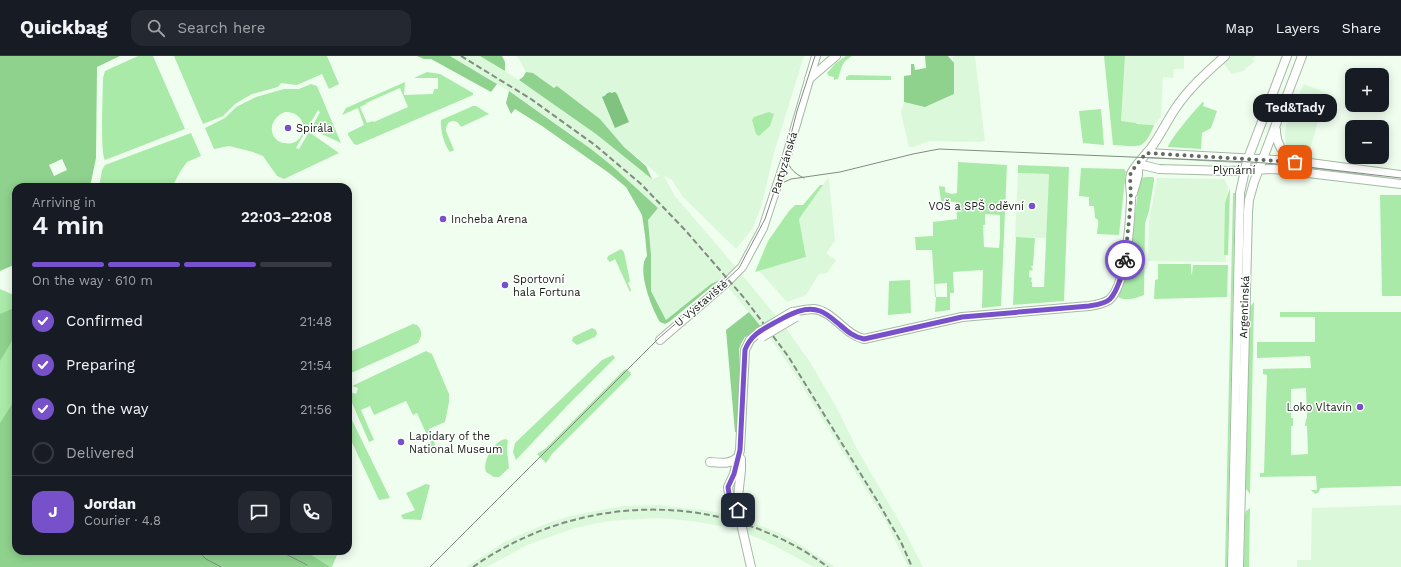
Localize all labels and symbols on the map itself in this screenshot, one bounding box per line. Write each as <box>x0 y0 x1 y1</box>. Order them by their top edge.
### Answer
callout: Ted&Tady <box>1253 94 1337 122</box>
place label: Spirála <box>296 122 333 135</box>
marker: Spirála <box>283 123 293 133</box>
street label: Partyzánská <box>769 130 800 196</box>
pin <box>1278 145 1312 179</box>
street label: Plynární <box>1213 164 1255 177</box>
place label: VOŠ a SPŠ oděvní <box>929 199 1024 213</box>
marker: VOŠ a SPŠ oděvní <box>1027 201 1037 211</box>
place label: Incheba Arena <box>451 213 527 226</box>
marker: Incheba Arena <box>438 214 448 224</box>
courier <box>1105 240 1145 280</box>
place label: Sportovní hala Fortuna <box>513 273 580 299</box>
street label: Argentinská <box>1237 275 1252 339</box>
street label: U Výstaviště <box>672 277 731 329</box>
marker: Sportovní hala Fortuna <box>500 280 510 290</box>
place label: Loko Vltavín <box>1287 401 1352 414</box>
marker: Loko Vltavín <box>1355 402 1365 412</box>
place label: Lapidary of the National Museum <box>409 430 502 456</box>
marker: Lapidary of the National Museum <box>396 437 406 447</box>
pin <box>721 493 755 527</box>

